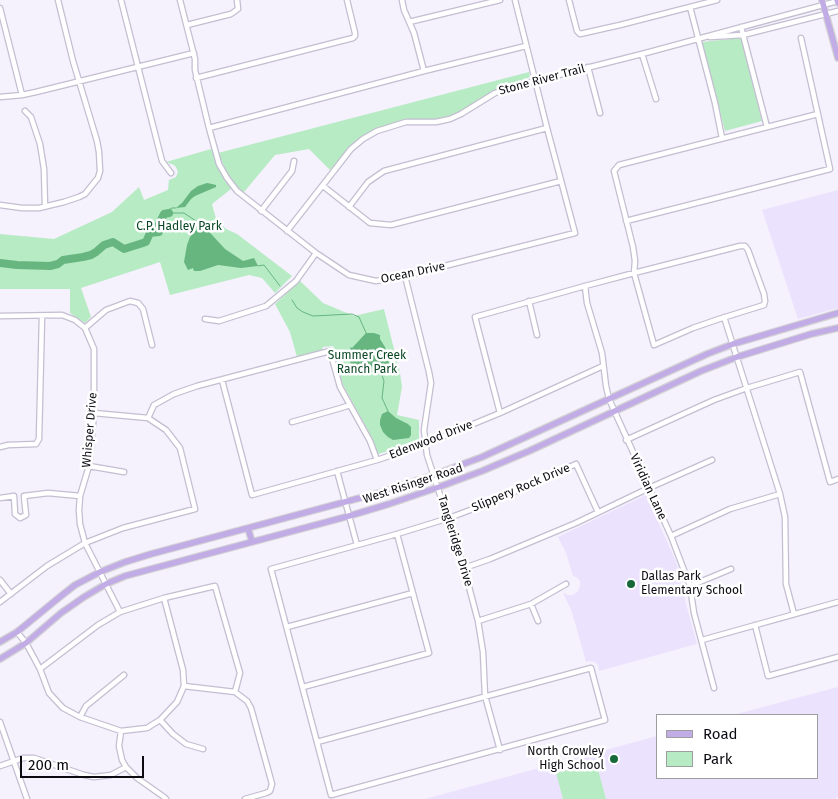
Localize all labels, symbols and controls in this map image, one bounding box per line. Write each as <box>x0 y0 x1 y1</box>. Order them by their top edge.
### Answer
street label: Stone River Trail <box>497 62 587 98</box>
park label: C.P. Hadley Park <box>136 220 222 234</box>
street label: Ocean Drive <box>380 259 446 287</box>
park label: Summer Creek Ranch Park <box>328 349 406 377</box>
street label: Whisper Drive <box>80 392 100 468</box>
street label: Edenwood Drive <box>387 418 475 462</box>
street label: Viridian Lane <box>626 452 670 522</box>
street label: West Risinger Road <box>361 461 465 507</box>
street label: Slippery Rock Drive <box>470 461 572 515</box>
street label: Tangleridge Drive <box>434 494 476 588</box>
place label: Dallas Park Elementary School <box>641 570 743 598</box>
marker: Dallas Park Elementary School <box>625 578 637 590</box>
legend <box>656 714 818 779</box>
text: Road <box>703 725 738 743</box>
place label: North Crowley High School <box>527 745 604 773</box>
scale bar <box>22 746 146 778</box>
text: Park <box>703 750 733 768</box>
marker: North Crowley High School <box>608 753 620 765</box>
text: 200 m <box>28 756 69 774</box>

